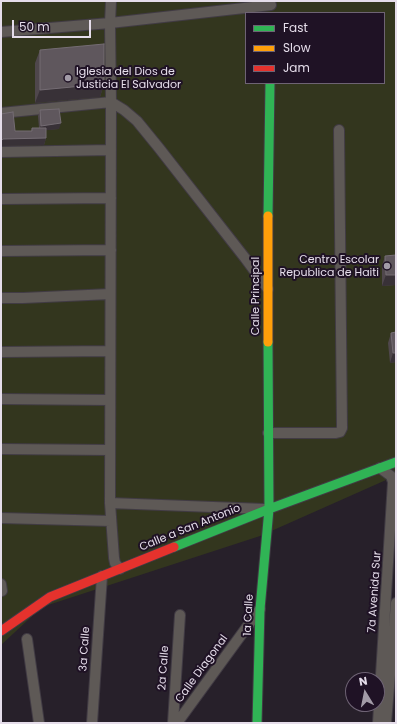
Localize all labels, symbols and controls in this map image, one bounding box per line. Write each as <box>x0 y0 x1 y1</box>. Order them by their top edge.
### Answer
scale bar <box>14 12 93 38</box>
legend <box>245 12 385 84</box>
text: 50 m <box>19 18 50 35</box>
text: Fast <box>283 19 308 36</box>
text: Slow <box>283 39 311 56</box>
text: Jam <box>283 59 310 76</box>
place label: Iglesia del Dios de Justicia El Salvador <box>76 65 181 91</box>
marker: Iglesia del Dios de Justicia El Salvador <box>63 73 73 83</box>
place label: Centro Escolar Republica de Haiti <box>279 253 379 279</box>
street label: Calle Principal <box>249 257 263 335</box>
marker: Centro Escolar Republica de Haiti <box>382 261 392 271</box>
street label: Calle a San Antonio <box>138 502 242 554</box>
street label: 7a Avenida Sur <box>366 551 384 633</box>
street label: 1a Calle <box>241 594 257 636</box>
street label: 3a Calle <box>77 626 93 672</box>
street label: Calle Diagonal <box>173 632 231 706</box>
street label: 2a Calle <box>156 645 172 691</box>
north arrow <box>345 672 385 712</box>
text: N <box>358 673 369 690</box>

